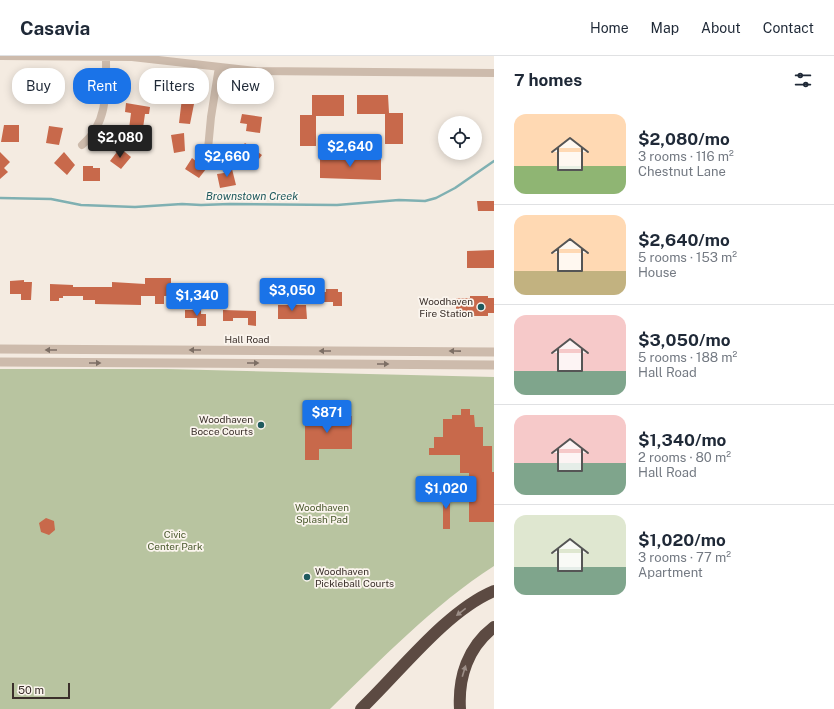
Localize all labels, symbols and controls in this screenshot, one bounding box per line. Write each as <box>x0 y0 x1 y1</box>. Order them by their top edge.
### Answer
text: Casavia <box>20 17 90 39</box>
text: Home <box>590 20 629 36</box>
text: Map <box>651 20 679 36</box>
text: About <box>701 20 741 36</box>
text: Contact <box>763 20 814 36</box>
chip: Buy <box>12 68 65 104</box>
chip: Rent <box>73 68 131 104</box>
chip: Filters <box>139 68 209 104</box>
chip: New <box>217 68 274 104</box>
icon: filters <box>792 69 814 91</box>
text: 7 homes <box>514 70 582 90</box>
map controls <box>438 116 482 160</box>
button: locate <box>438 116 482 160</box>
pin: $2,080 <box>87 125 153 159</box>
text: $2,080/mo <box>638 129 730 149</box>
text: $2,080 <box>97 130 143 145</box>
icon: home <box>546 130 594 178</box>
pin: $2,640 <box>317 134 383 168</box>
text: $2,640 <box>327 139 373 154</box>
pin: $2,660 <box>194 144 260 178</box>
text: $2,660 <box>204 149 250 164</box>
text: 3 rooms · 116 m² <box>638 149 734 164</box>
text: Chestnut Lane <box>638 164 726 179</box>
water label: Brownstown Creek <box>206 190 298 202</box>
text: $2,640/mo <box>638 230 730 250</box>
icon: home <box>546 231 594 279</box>
text: 5 rooms · 153 m² <box>638 250 737 265</box>
text: House <box>638 265 677 280</box>
pin: $3,050 <box>259 278 325 312</box>
pin: $1,340 <box>164 283 230 317</box>
text: $3,050 <box>269 283 315 298</box>
text: $1,340 <box>175 288 219 303</box>
place label: Woodhaven Fire Station <box>419 295 473 319</box>
marker: Woodhaven Fire Station <box>476 302 486 312</box>
text: $3,050/mo <box>638 330 730 350</box>
icon: home <box>546 331 594 379</box>
street label: Hall Road <box>224 333 270 345</box>
one-way arrow <box>45 346 57 353</box>
one-way arrow <box>188 347 201 353</box>
one-way arrow <box>318 348 331 354</box>
one-way arrow <box>448 348 461 354</box>
text: 5 rooms · 188 m² <box>638 350 737 365</box>
one-way arrow <box>89 360 102 366</box>
one-way arrow <box>247 360 260 366</box>
one-way arrow <box>377 361 390 367</box>
text: Hall Road <box>638 365 697 380</box>
pin: $871 <box>303 400 351 434</box>
text: $871 <box>311 405 343 420</box>
place label: Woodhaven Bocce Courts <box>191 413 253 437</box>
marker: Woodhaven Bocce Courts <box>256 420 266 430</box>
text: $1,340/mo <box>638 430 726 450</box>
icon: home <box>546 431 594 479</box>
text: 2 rooms · 80 m² <box>638 450 731 465</box>
text: Hall Road <box>638 465 697 480</box>
pin: $1,020 <box>413 476 479 510</box>
text: $1,020 <box>424 481 468 496</box>
park label: Woodhaven Splash Pad <box>295 501 349 525</box>
park label: Civic Center Park <box>147 528 203 552</box>
text: $1,020/mo <box>638 530 726 550</box>
icon: home <box>546 531 594 579</box>
text: 3 rooms · 77 m² <box>638 550 731 565</box>
place label: Woodhaven Pickleball Courts <box>315 565 394 589</box>
text: Apartment <box>638 565 703 580</box>
marker: Woodhaven Pickleball Courts <box>302 572 312 582</box>
one-way arrow <box>456 607 467 616</box>
one-way arrow <box>461 664 467 676</box>
scale bar <box>12 681 70 700</box>
text: 50 m <box>18 684 44 696</box>

